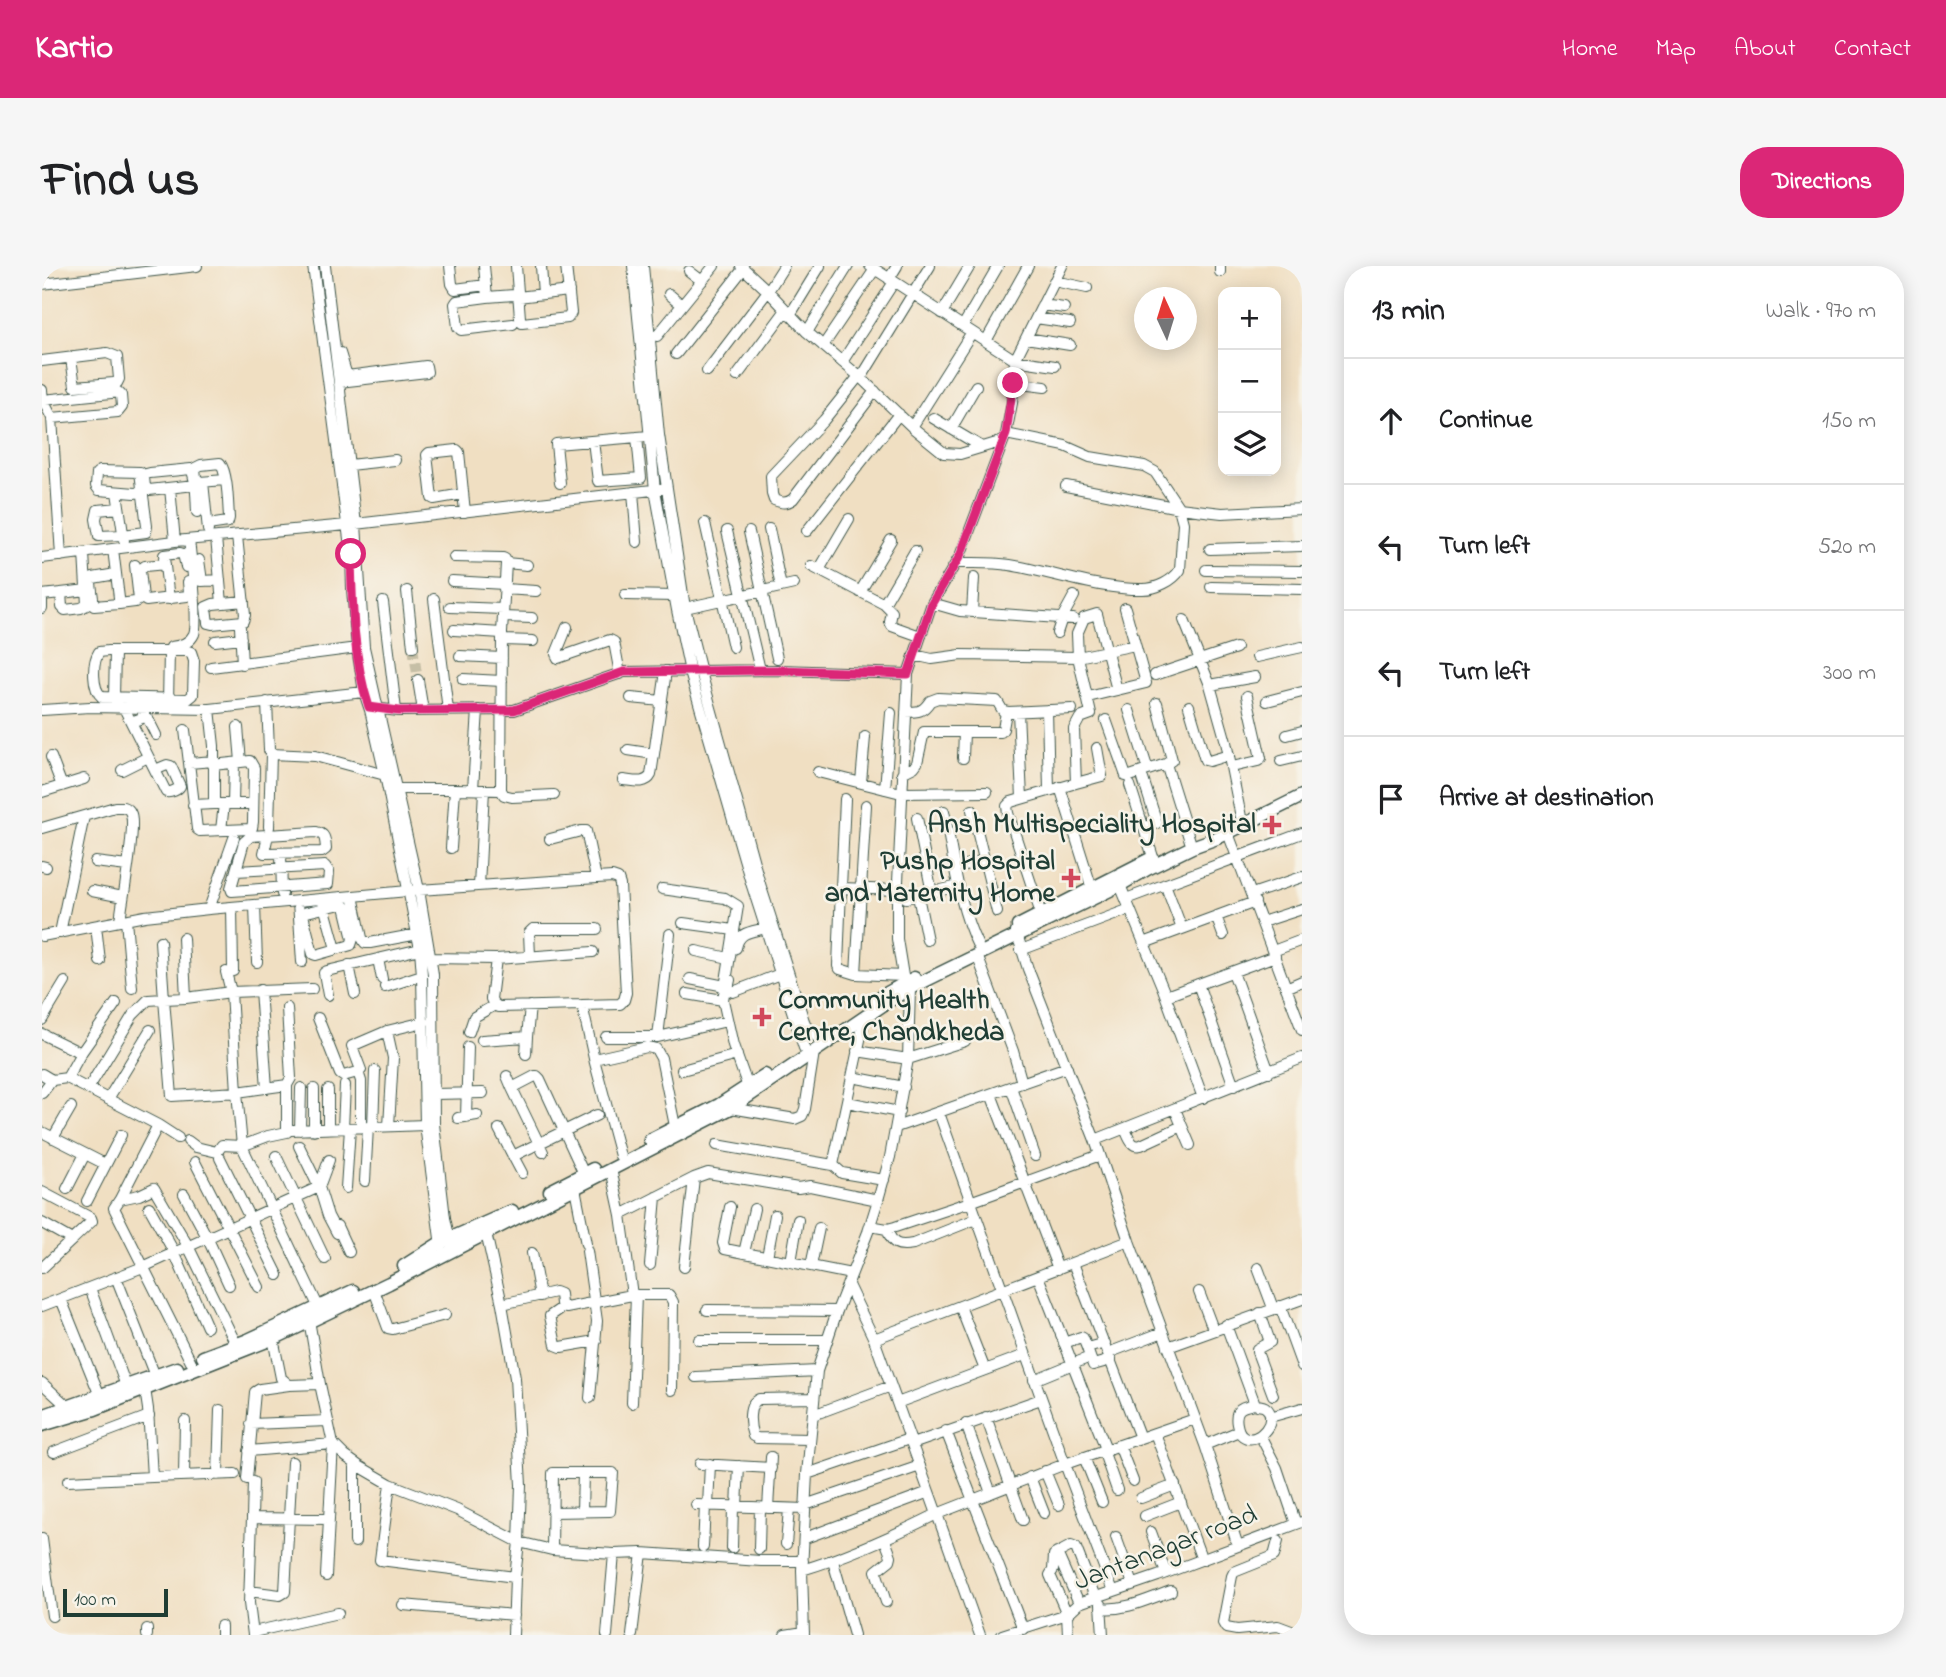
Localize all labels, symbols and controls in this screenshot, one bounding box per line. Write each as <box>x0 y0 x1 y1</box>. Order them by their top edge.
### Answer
text: Kartio <box>35 25 113 73</box>
text: Home <box>1562 32 1618 67</box>
text: Map <box>1656 32 1696 67</box>
text: About <box>1734 32 1796 67</box>
text: Contact <box>1834 32 1911 67</box>
text: Find us <box>42 146 199 218</box>
button: Directions <box>1740 147 1904 218</box>
north arrow <box>1134 287 1197 350</box>
map controls <box>1218 287 1281 476</box>
button: + <box>1218 287 1281 350</box>
text: 13 min <box>1372 290 1445 334</box>
text: Walk · 970 m <box>1765 295 1876 328</box>
button: − <box>1218 350 1281 413</box>
route end <box>997 367 1028 398</box>
icon: ahead <box>1372 402 1410 440</box>
text: Continue <box>1439 402 1532 440</box>
text: 150 m <box>1822 405 1876 438</box>
button: layers <box>1218 413 1281 476</box>
icon: left <box>1372 528 1410 566</box>
text: Turn left <box>1439 528 1530 566</box>
text: 520 m <box>1818 531 1876 564</box>
route start <box>335 538 366 569</box>
icon: left <box>1372 654 1410 692</box>
text: Turn left <box>1439 654 1530 692</box>
text: 300 m <box>1823 657 1876 690</box>
icon: arrive <box>1372 780 1410 818</box>
text: Arrive at destination <box>1439 780 1654 818</box>
place label: Ansh Multispeciality Hospital <box>927 805 1256 846</box>
marker: Ansh Multispeciality Hospital <box>1262 815 1282 835</box>
place label: Pushp Hospital and Maternity Home <box>825 842 1056 915</box>
marker: Pushp Hospital and Maternity Home <box>1061 868 1081 888</box>
place label: Community Health Centre, Chandkheda <box>778 981 1004 1054</box>
marker: Community Health Centre, Chandkheda <box>752 1007 772 1027</box>
street label: Jantanagar road <box>1068 1495 1264 1603</box>
scale bar <box>63 1586 168 1618</box>
text: 100 m <box>74 1587 116 1614</box>

